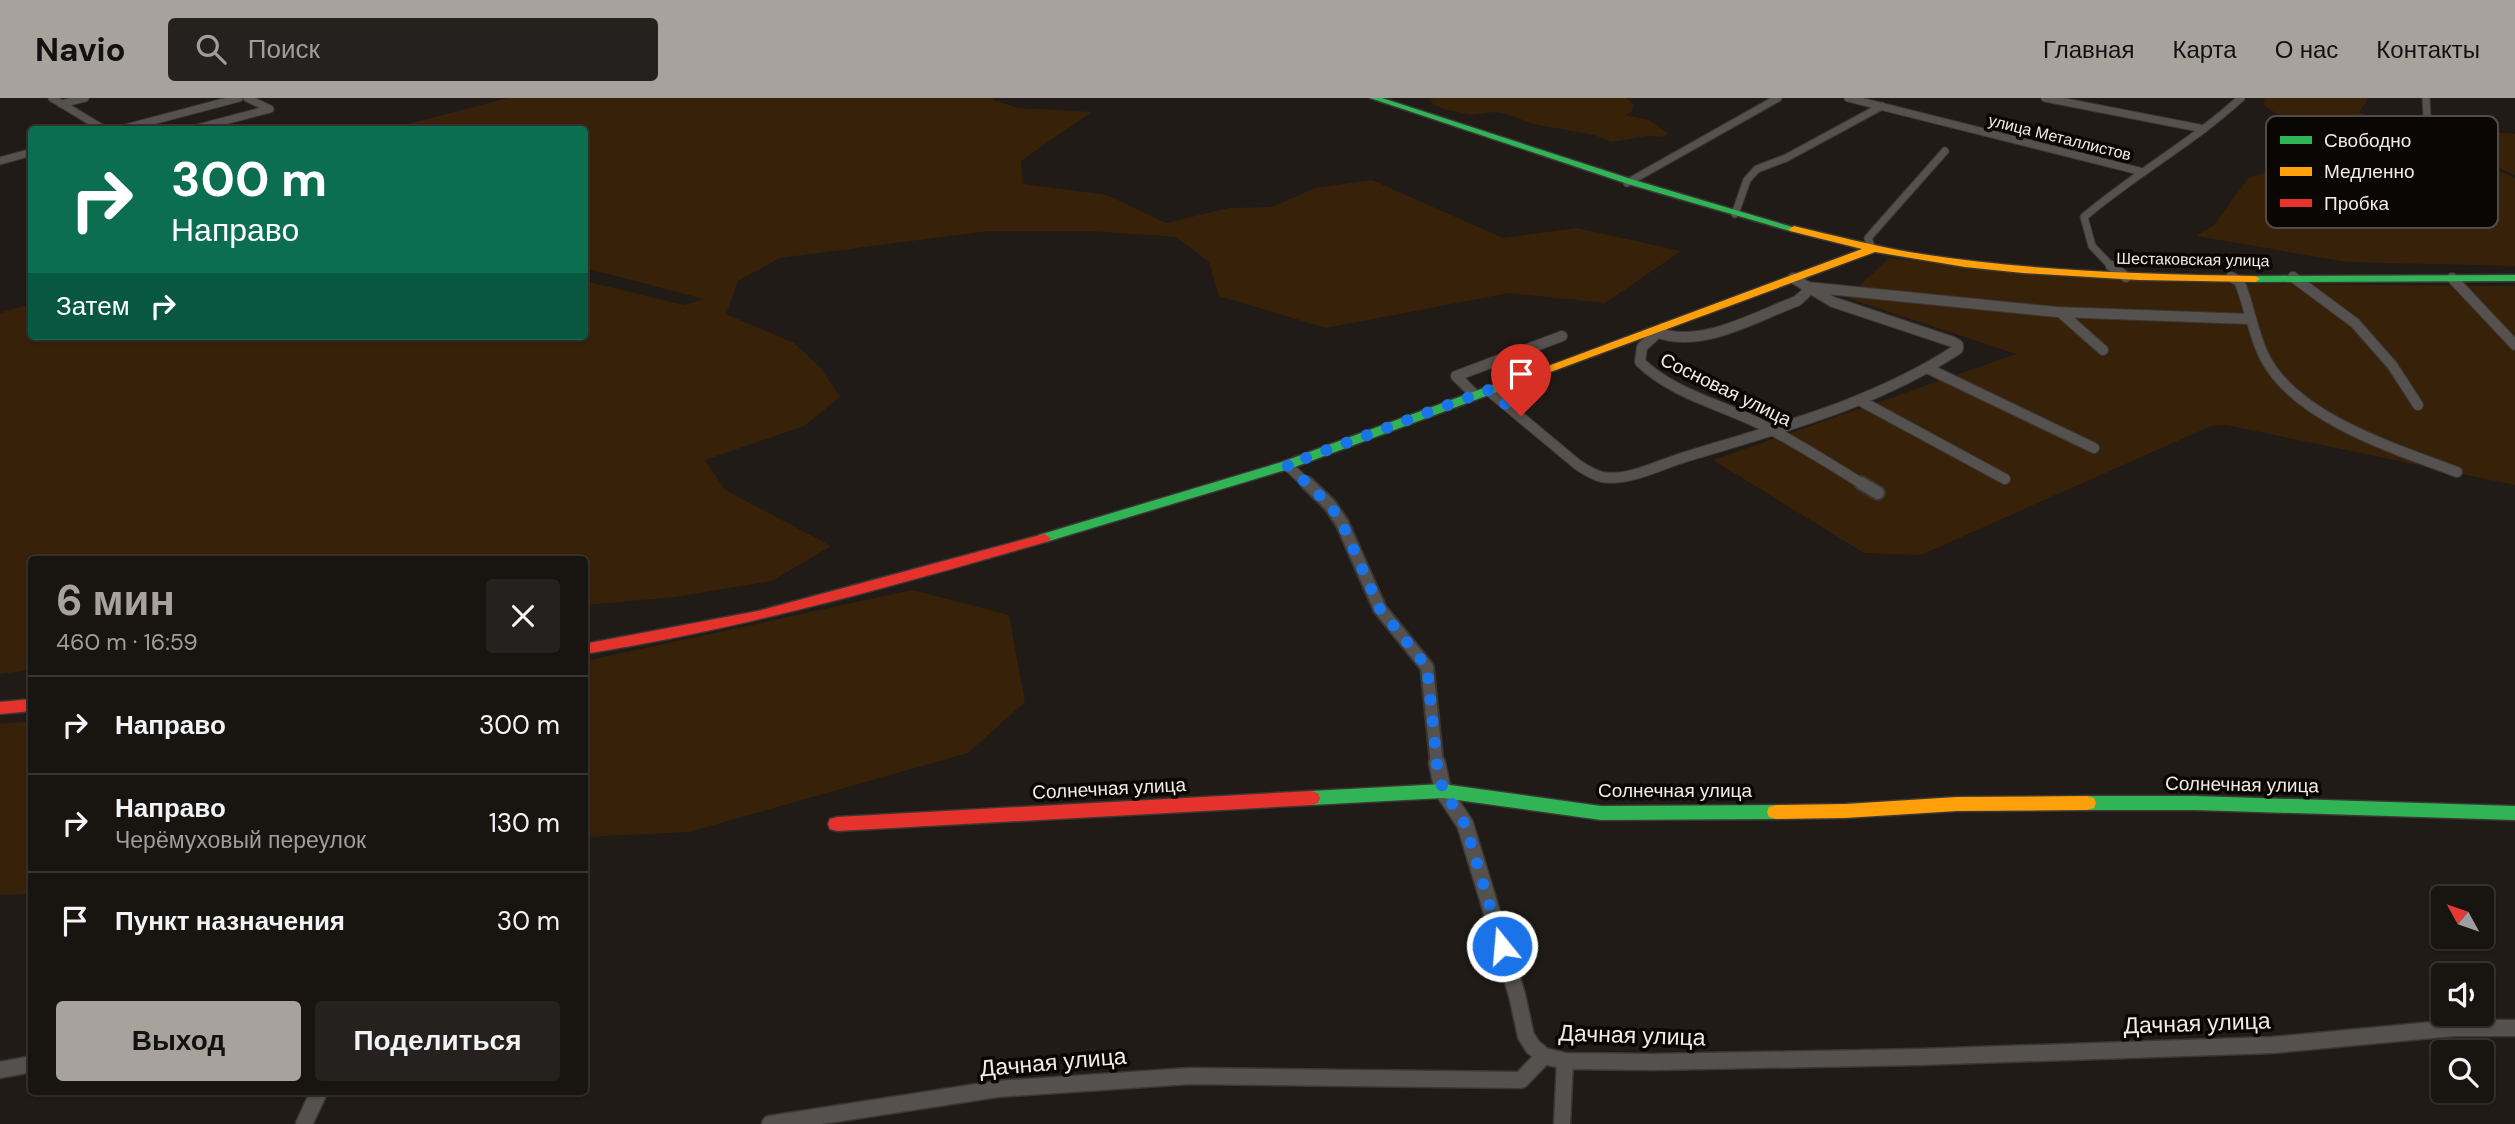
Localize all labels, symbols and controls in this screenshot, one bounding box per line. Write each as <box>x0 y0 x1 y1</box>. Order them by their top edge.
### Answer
search box <box>168 18 658 81</box>
text: Navio <box>35 28 126 71</box>
icon: search <box>192 30 230 68</box>
text: Поиск <box>248 32 320 66</box>
text: Главная <box>2043 34 2134 65</box>
text: Карта <box>2172 34 2237 65</box>
text: О нас <box>2275 34 2338 65</box>
text: Контакты <box>2376 34 2480 65</box>
street label: улица Металлистов <box>1986 110 2133 165</box>
legend <box>2266 116 2498 228</box>
text: Свободно <box>2324 128 2411 153</box>
text: 300 m <box>171 147 327 211</box>
icon: right <box>56 154 147 245</box>
text: Медленно <box>2324 159 2414 184</box>
text: Пробка <box>2324 191 2389 216</box>
text: Направо <box>171 209 299 251</box>
street label: Шестаковская улица <box>2116 248 2270 271</box>
icon: right <box>144 287 182 325</box>
text: Затем <box>56 289 130 323</box>
pin <box>1491 344 1551 416</box>
street label: Сосновая улица <box>1656 347 1796 432</box>
icon: arrive <box>1502 355 1540 393</box>
text: 6 мин <box>56 573 175 628</box>
button: close <box>486 579 560 653</box>
text: 460 m · 16:59 <box>56 627 198 657</box>
icon: right <box>56 706 94 744</box>
text: Направо <box>115 708 226 742</box>
text: 300 m <box>479 708 560 742</box>
street label: Солнечная улица <box>2165 771 2320 798</box>
street label: Солнечная улица <box>1032 772 1187 805</box>
street label: Солнечная улица <box>1598 778 1752 803</box>
text: Направо <box>115 791 226 825</box>
icon: right <box>56 804 94 842</box>
text: 130 m <box>489 806 560 840</box>
text: Черёмуховый переулок <box>115 825 366 855</box>
north arrow <box>2431 886 2494 948</box>
map controls <box>2431 886 2494 1103</box>
icon: arrive <box>56 902 94 940</box>
text: Пункт назначения <box>115 904 345 938</box>
text: 30 m <box>497 904 560 938</box>
position arrow <box>1465 909 1539 983</box>
button: sound <box>2431 963 2494 1026</box>
button: Выход <box>56 1001 301 1081</box>
button: Поделиться <box>315 1001 560 1081</box>
street label: Дачная улица <box>2123 1005 2271 1041</box>
street label: Дачная улица <box>1558 1017 1706 1053</box>
button: search <box>2431 1040 2494 1103</box>
street label: Дачная улица <box>978 1041 1128 1083</box>

